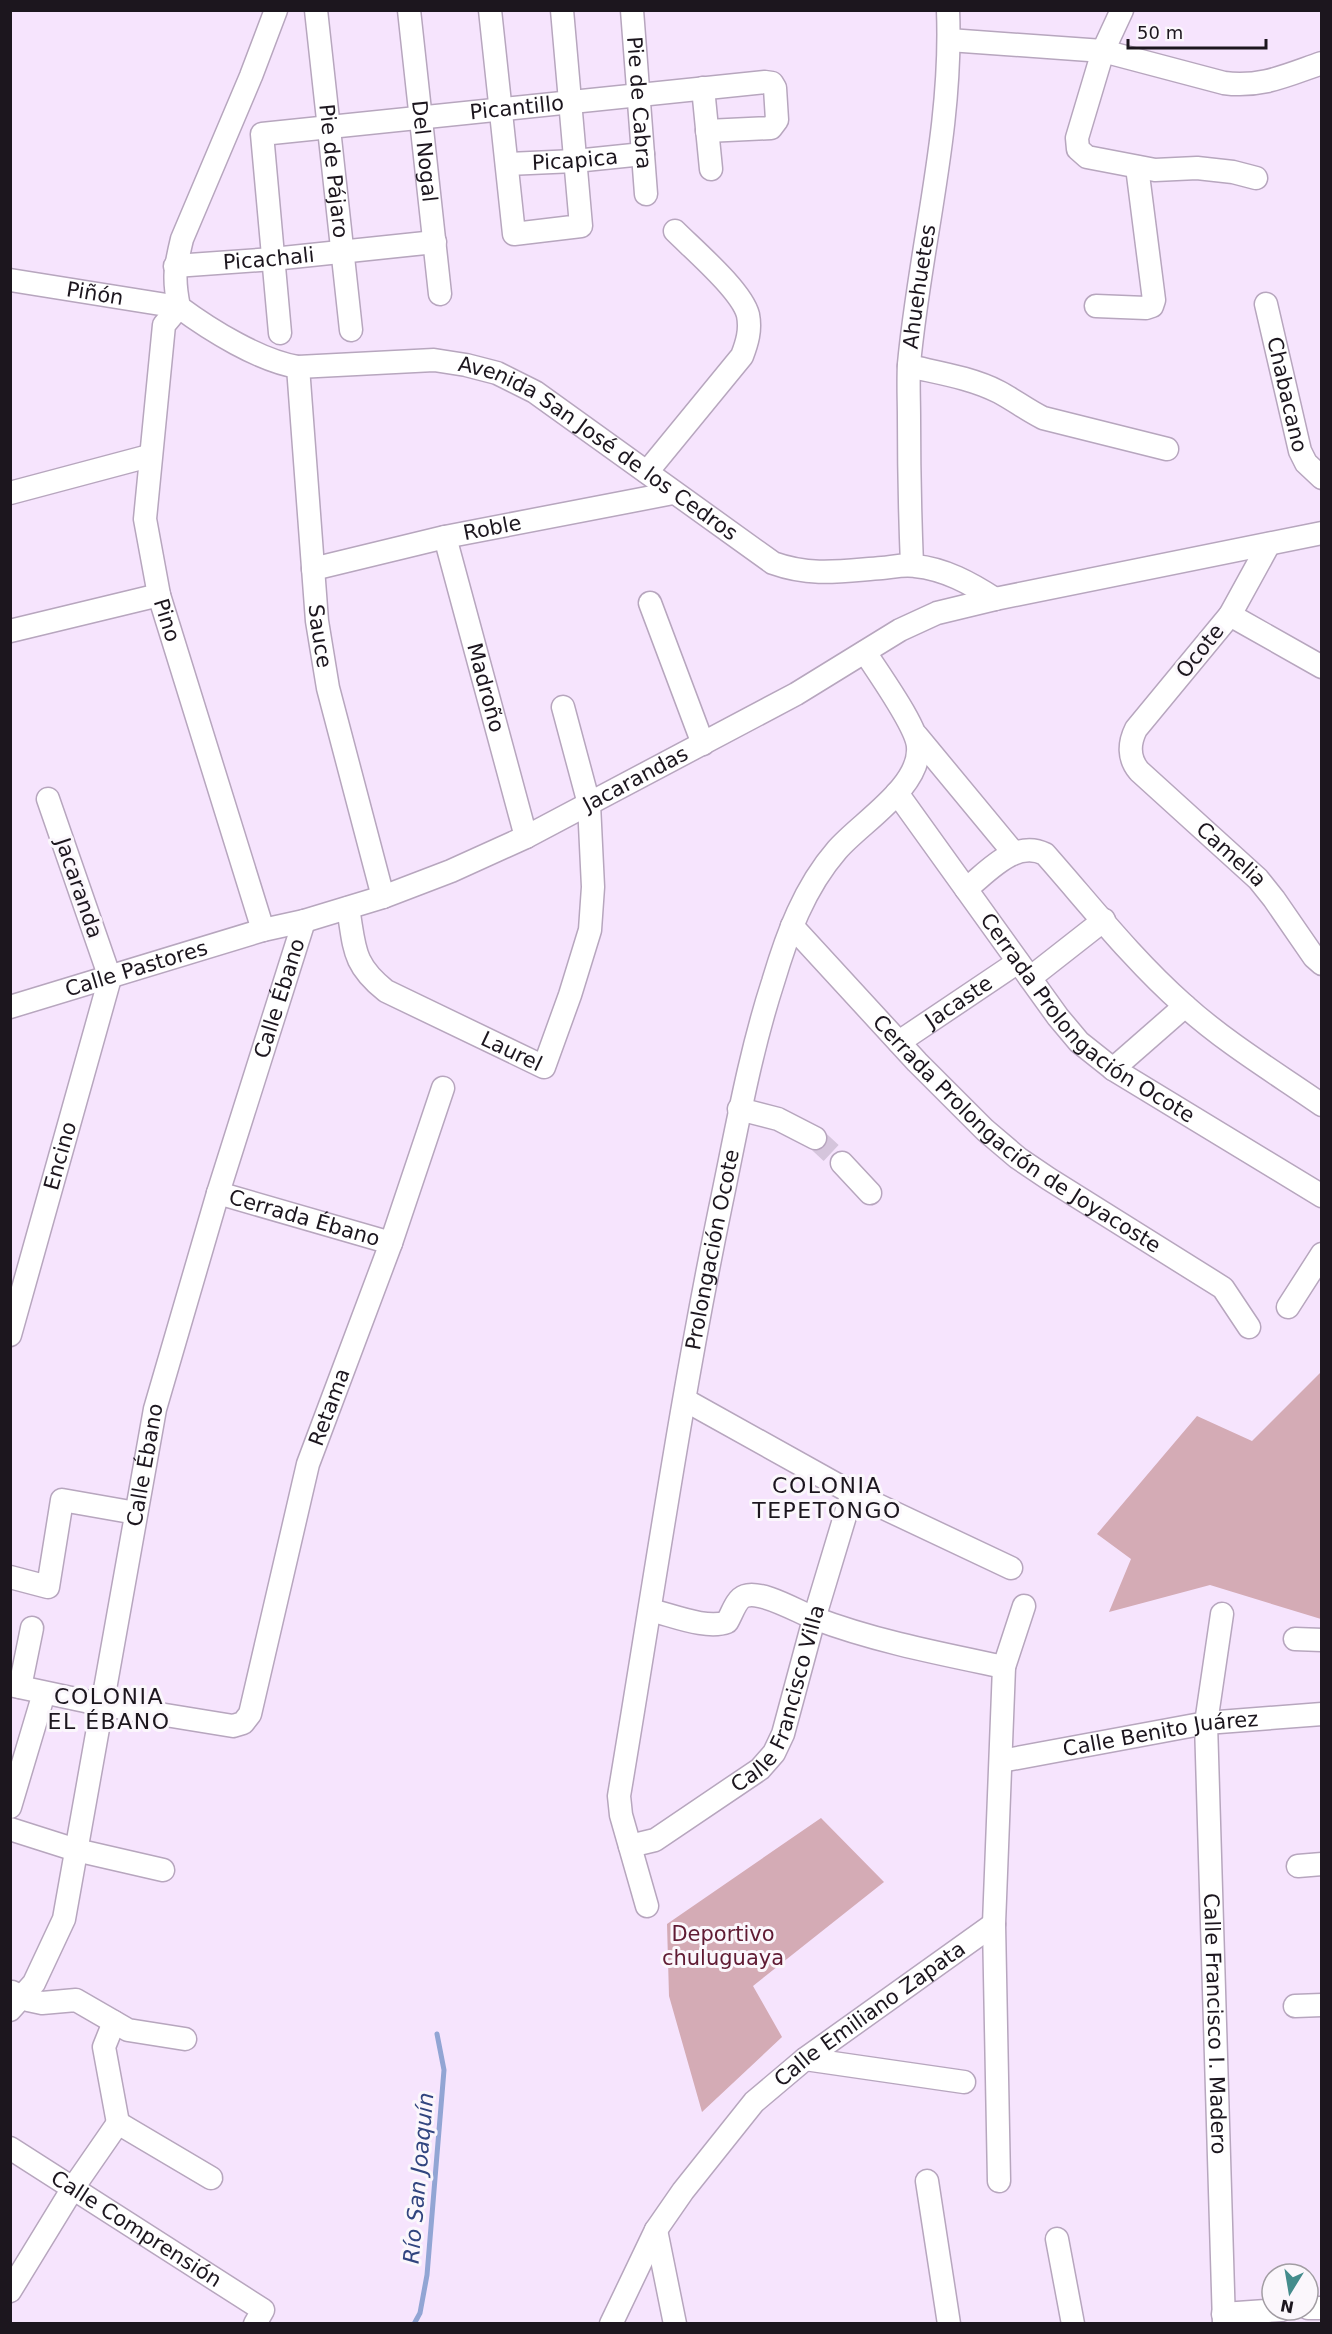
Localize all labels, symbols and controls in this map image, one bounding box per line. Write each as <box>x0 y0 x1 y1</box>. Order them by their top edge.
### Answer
scale bar <box>1128 12 1266 50</box>
text: 50 m <box>1137 22 1183 43</box>
street label: Pie de Cabra <box>622 36 656 170</box>
street label: Picantillo <box>469 91 565 124</box>
street label: Del Nogal <box>407 99 442 203</box>
street label: Pie de Pájaro <box>314 103 353 239</box>
street label: Picapica <box>531 145 619 175</box>
street label: Ahuehuetes <box>899 223 940 350</box>
street label: Picachali <box>222 243 316 275</box>
street label: Piñón <box>65 277 125 310</box>
street label: Chabacano <box>1262 335 1312 455</box>
street label: Avenida San José de los Cedros <box>457 352 742 546</box>
street label: Roble <box>461 511 523 545</box>
street label: Pino <box>149 596 185 645</box>
street label: Sauce <box>304 603 337 670</box>
street label: Ocote <box>1171 619 1229 683</box>
street label: Madroño <box>462 640 509 735</box>
street label: Jacarandas <box>577 741 692 818</box>
street label: Camelia <box>1191 817 1271 892</box>
street label: Jacaranda <box>50 833 107 941</box>
street label: Cerrada Prolongación Ocote <box>975 909 1199 1128</box>
street label: Calle Ébano <box>249 935 310 1061</box>
street label: Calle Pastores <box>62 936 210 1002</box>
street label: Jacaste <box>919 971 997 1034</box>
street label: Cerrada Prolongación de Joyacoste <box>868 1010 1165 1258</box>
street label: Laurel <box>477 1027 546 1076</box>
street label: Encino <box>39 1119 81 1193</box>
street label: Prolongación Ocote <box>681 1147 744 1352</box>
street label: Cerrada Ébano <box>226 1185 383 1251</box>
street label: Retama <box>304 1365 355 1449</box>
street label: Calle Ébano <box>122 1402 168 1528</box>
district label: COLONIA TEPETONGO <box>751 1473 902 1523</box>
street label: Calle Francisco Villa <box>726 1602 830 1797</box>
district label: COLONIA EL ÉBANO <box>48 1684 170 1734</box>
street label: Calle Benito Juárez <box>1061 1707 1259 1761</box>
street label: Calle Francisco I. Madero <box>1199 1893 1231 2155</box>
park label: Deportivo chuluguaya <box>662 1922 784 1970</box>
street label: Calle Emiliano Zapata <box>769 1936 970 2092</box>
water label: Río San Joaquín <box>399 2091 438 2265</box>
street label: Calle Comprensión <box>47 2166 226 2292</box>
north arrow <box>1260 2262 1320 2322</box>
text: N <box>1279 2296 1296 2317</box>

